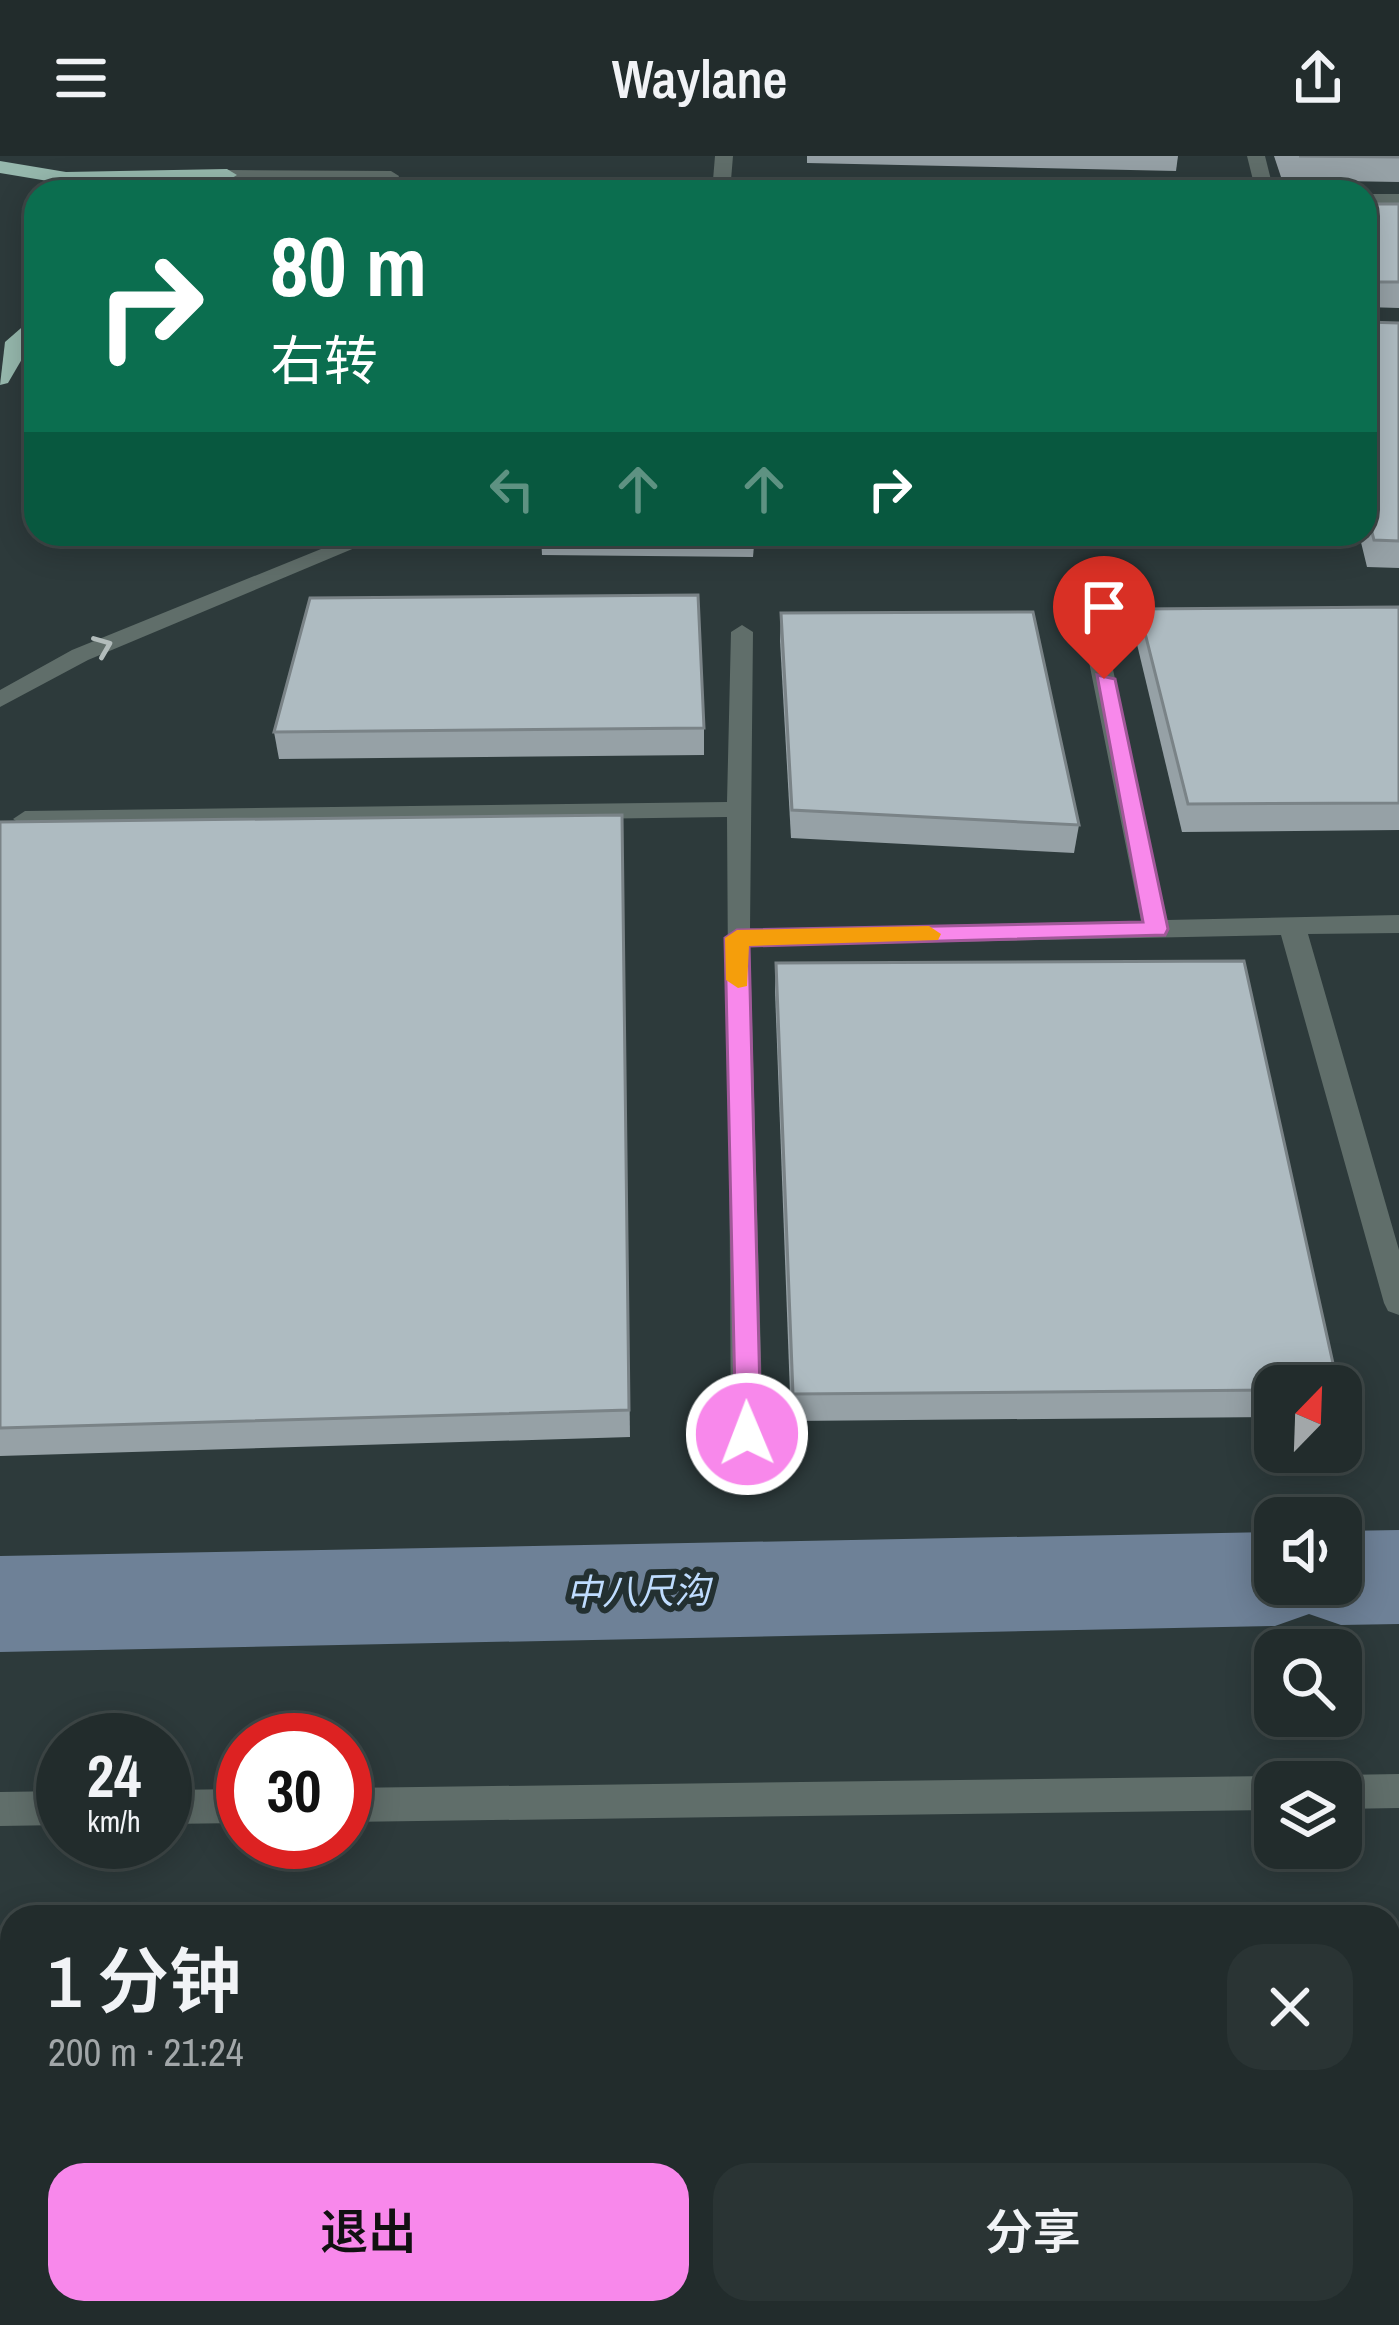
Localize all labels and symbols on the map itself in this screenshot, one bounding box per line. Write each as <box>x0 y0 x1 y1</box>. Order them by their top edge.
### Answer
pin <box>1053 556 1155 679</box>
one-way arrow <box>92 635 113 660</box>
north arrow <box>1254 1365 1362 1473</box>
position arrow <box>684 1371 810 1497</box>
water label: 中八尺沟 <box>566 1566 714 1616</box>
speed limit sign: 30 <box>216 1713 372 1869</box>

